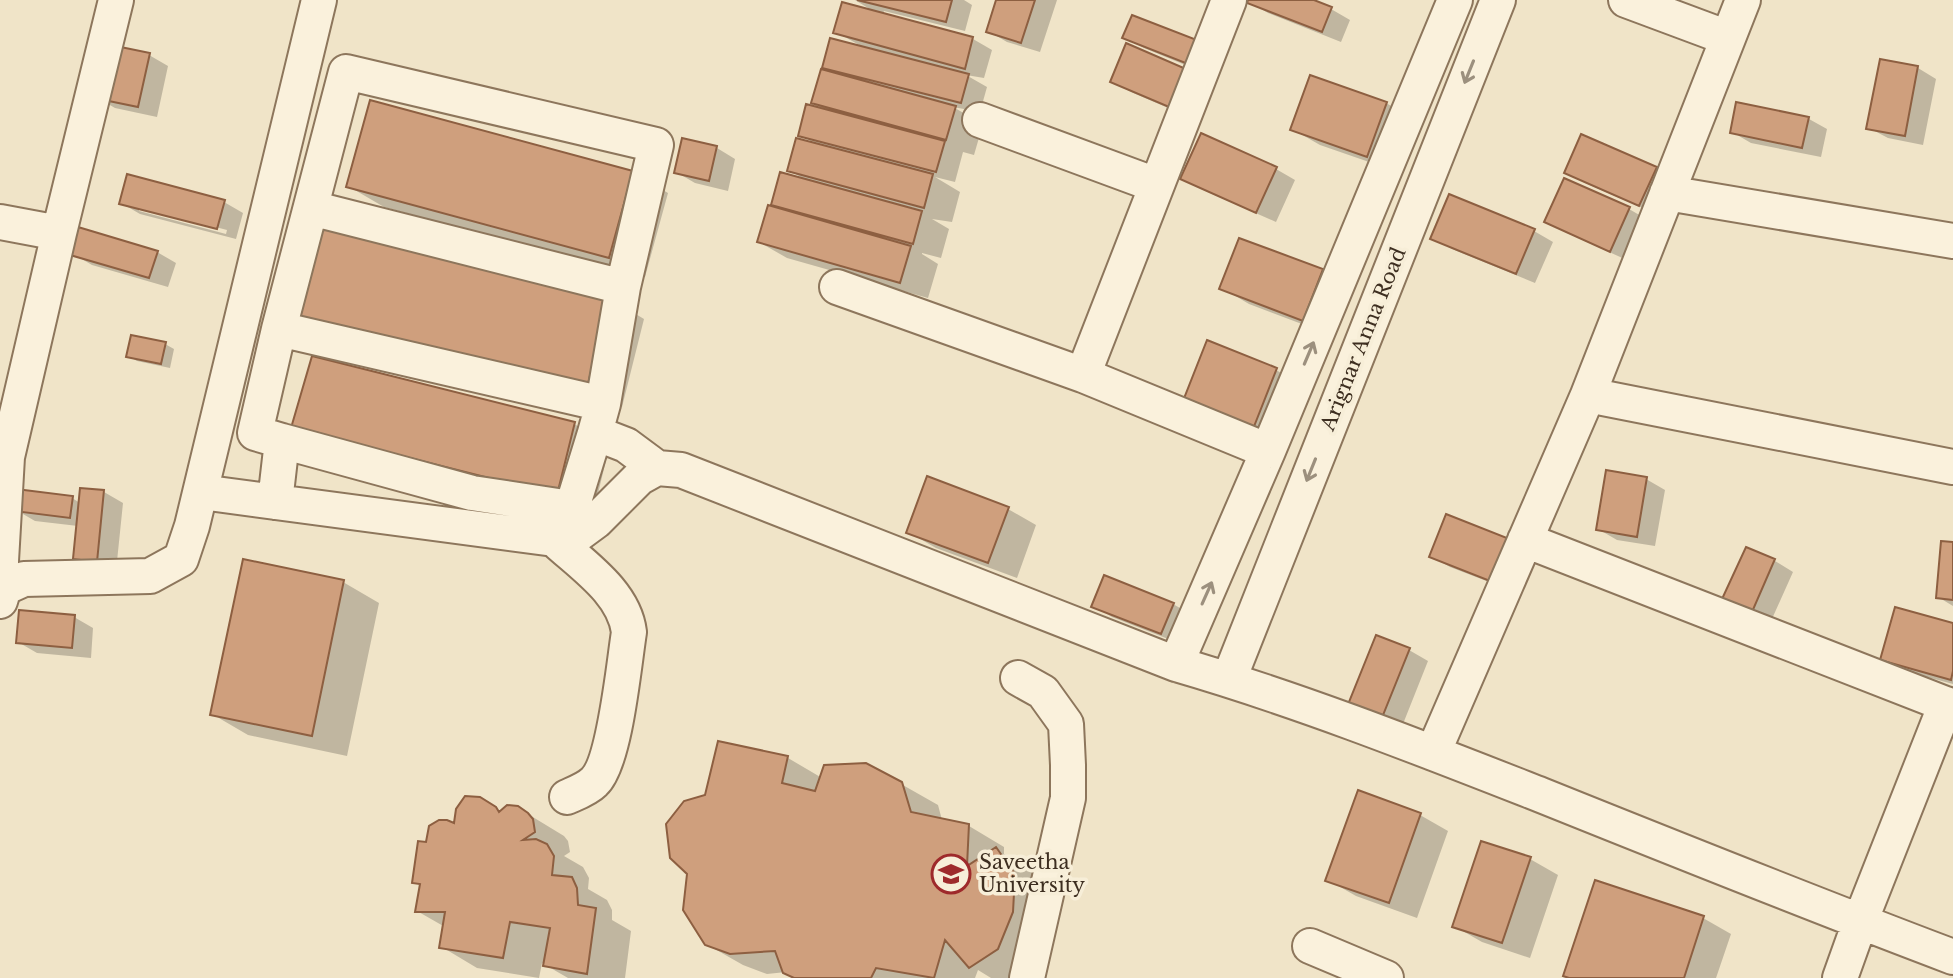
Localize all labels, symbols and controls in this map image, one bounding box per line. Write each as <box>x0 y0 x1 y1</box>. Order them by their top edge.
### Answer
one-way arrow <box>1461 59 1475 84</box>
street label: Arignar Anna Road <box>1315 244 1411 435</box>
one-way arrow <box>1302 341 1317 366</box>
one-way arrow <box>1303 457 1317 482</box>
one-way arrow <box>1201 581 1216 606</box>
place label: Saveetha University <box>979 850 1085 897</box>
school or university icon: Saveetha University <box>930 853 972 895</box>

